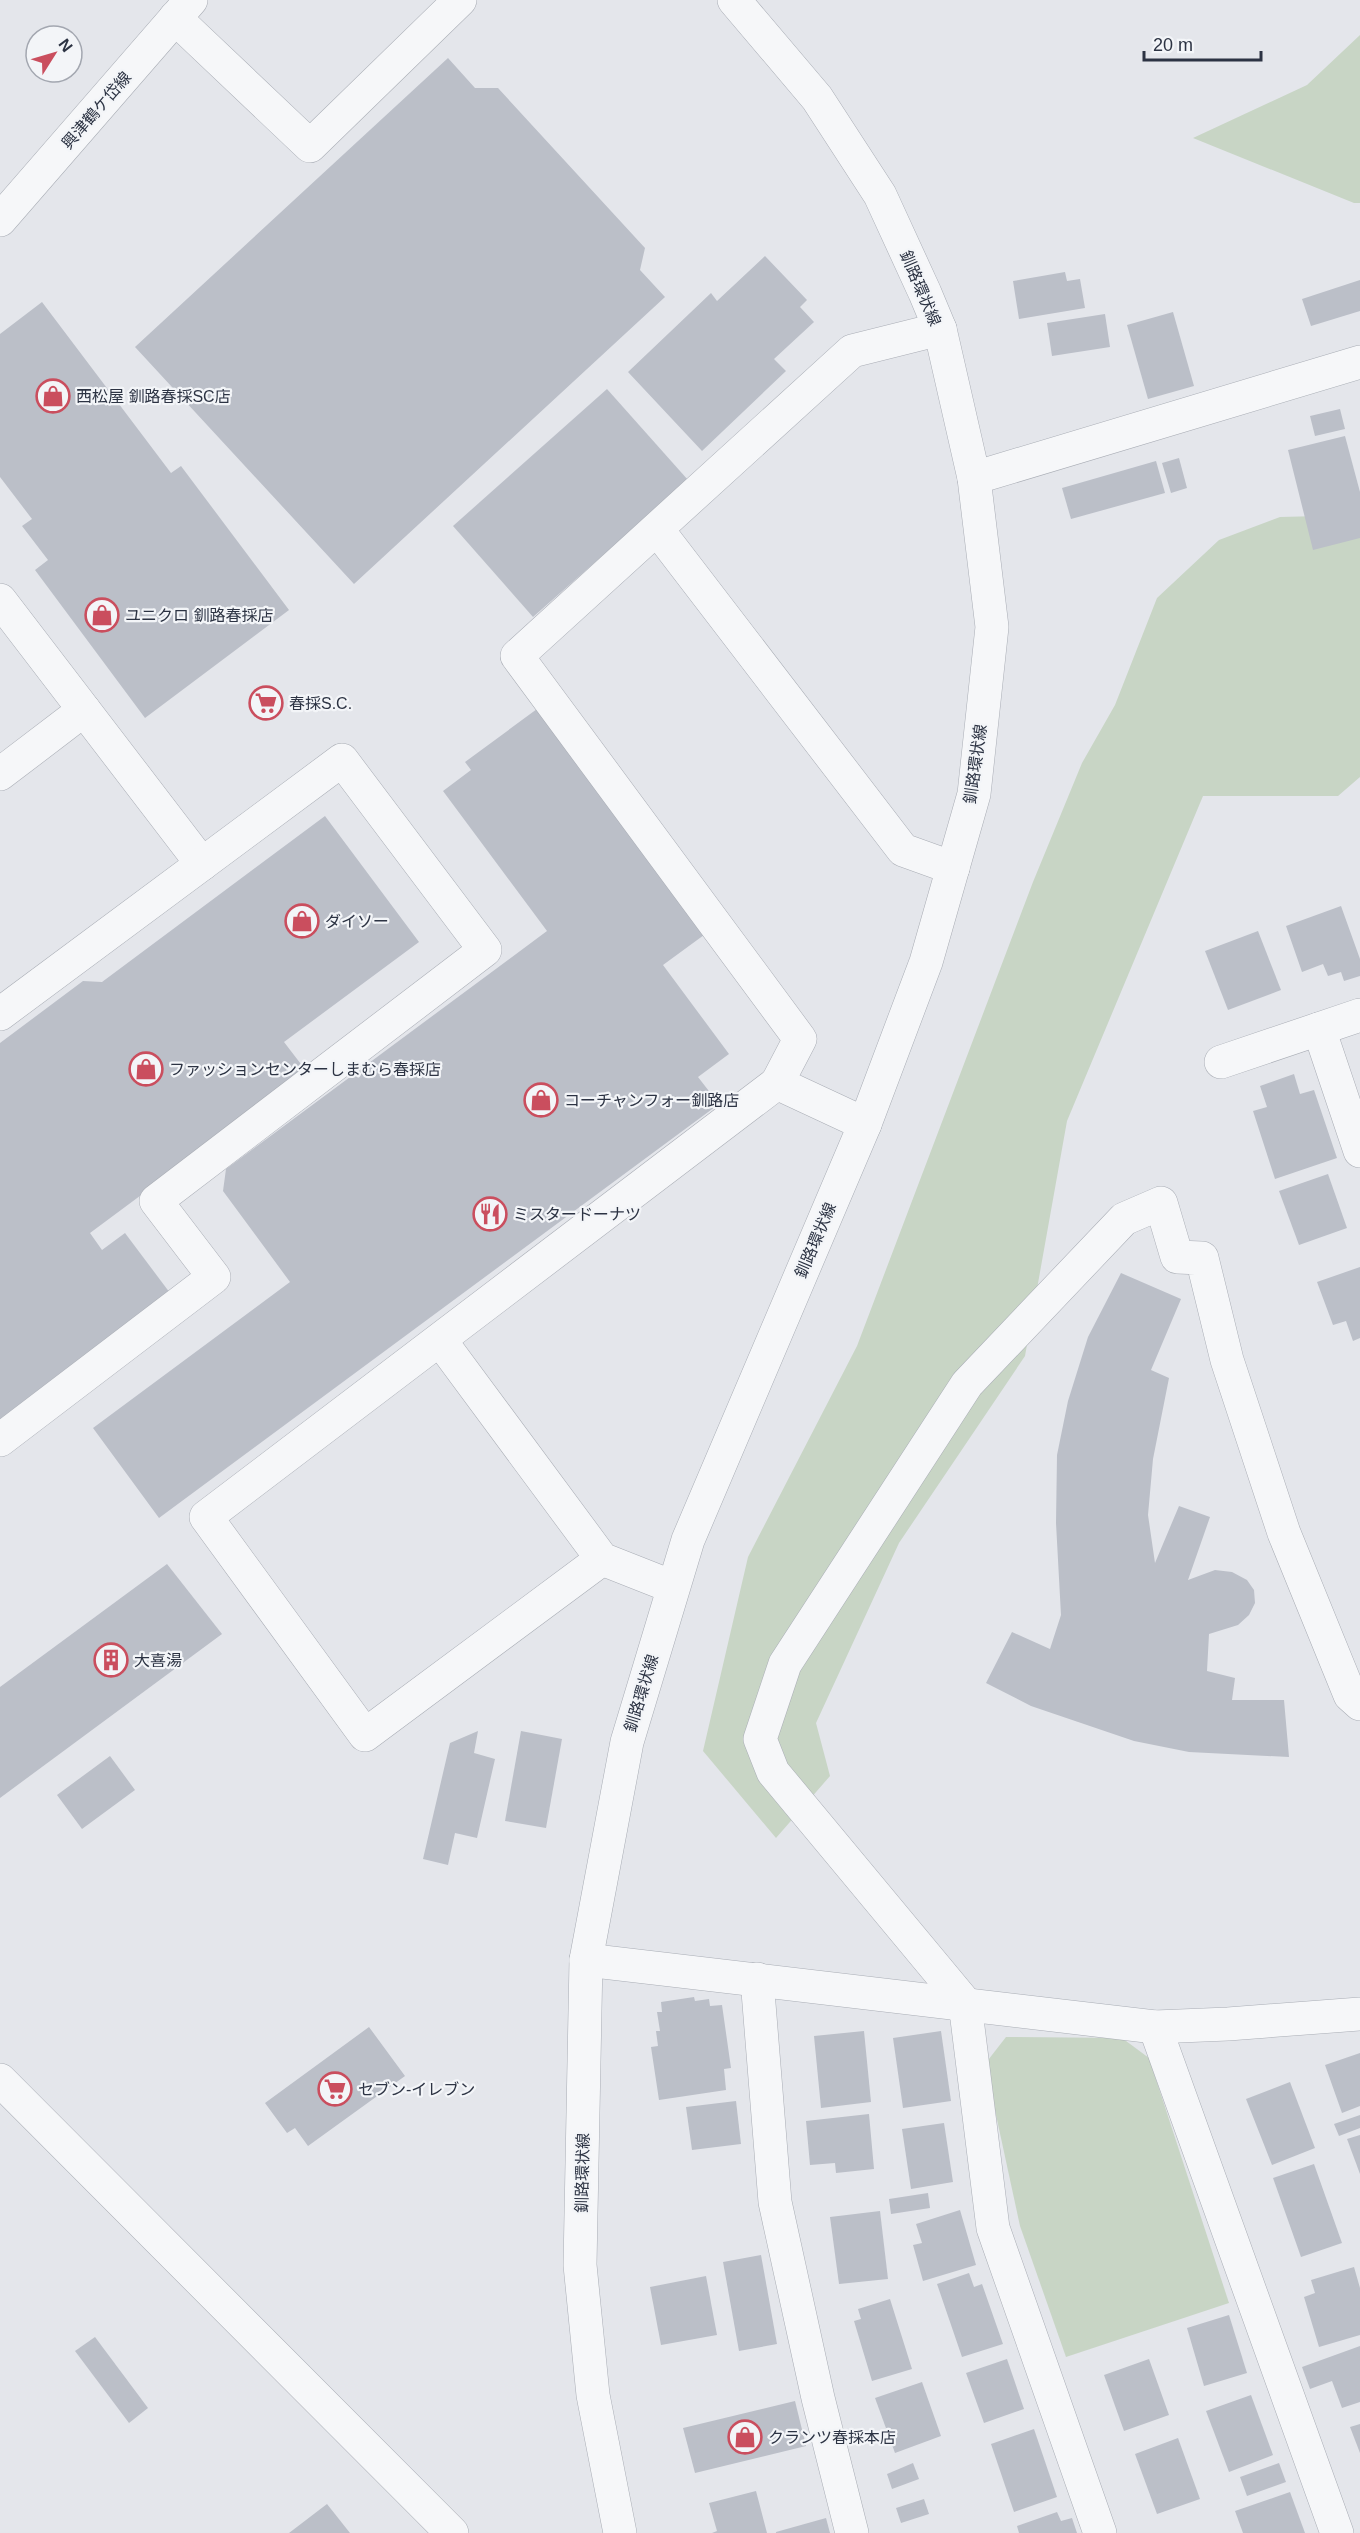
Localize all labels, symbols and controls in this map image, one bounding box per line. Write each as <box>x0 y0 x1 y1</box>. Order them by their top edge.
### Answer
north arrow <box>24 24 84 84</box>
scale bar <box>1144 24 1261 62</box>
text: 20 m <box>1153 35 1193 55</box>
text: N <box>55 36 76 55</box>
street label: 興津鶴ケ岱線 <box>58 69 134 152</box>
street label: 釧路環状線 <box>897 248 944 328</box>
shop icon: 西松屋 釧路春採SC店 <box>35 378 71 414</box>
place label: 西松屋 釧路春採SC店 <box>76 388 231 405</box>
shop icon: ユニクロ 釧路春採店 <box>84 597 120 633</box>
place label: ユニクロ 釧路春採店 <box>125 607 273 624</box>
supermarket icon: 春採S.C. <box>248 685 284 721</box>
place label: 春採S.C. <box>289 695 352 712</box>
street label: 釧路環状線 <box>962 723 989 805</box>
shop icon: ダイソー <box>284 903 320 939</box>
place label: ダイソー <box>325 913 389 930</box>
shop icon: ファッションセンターしまむら春採店 <box>128 1051 164 1087</box>
place label: ファッションセンターしまむら春採店 <box>169 1061 441 1078</box>
shop icon: コーチャンフォー釧路店 <box>523 1082 559 1118</box>
place label: コーチャンフォー釧路店 <box>564 1092 739 1109</box>
restaurant icon: ミスタードーナツ <box>472 1196 508 1232</box>
street label: 釧路環状線 <box>792 1200 839 1280</box>
place label: ミスタードーナツ <box>513 1206 641 1223</box>
building icon: 大喜湯 <box>93 1642 129 1678</box>
place label: 大喜湯 <box>134 1652 182 1669</box>
street label: 釧路環状線 <box>622 1652 661 1734</box>
supermarket icon: セブン-イレブン <box>317 2071 353 2107</box>
place label: セブン-イレブン <box>358 2081 475 2098</box>
street label: 釧路環状線 <box>573 2133 592 2213</box>
shop icon: クランツ春採本店 <box>727 2419 763 2455</box>
place label: クランツ春採本店 <box>768 2429 896 2446</box>

